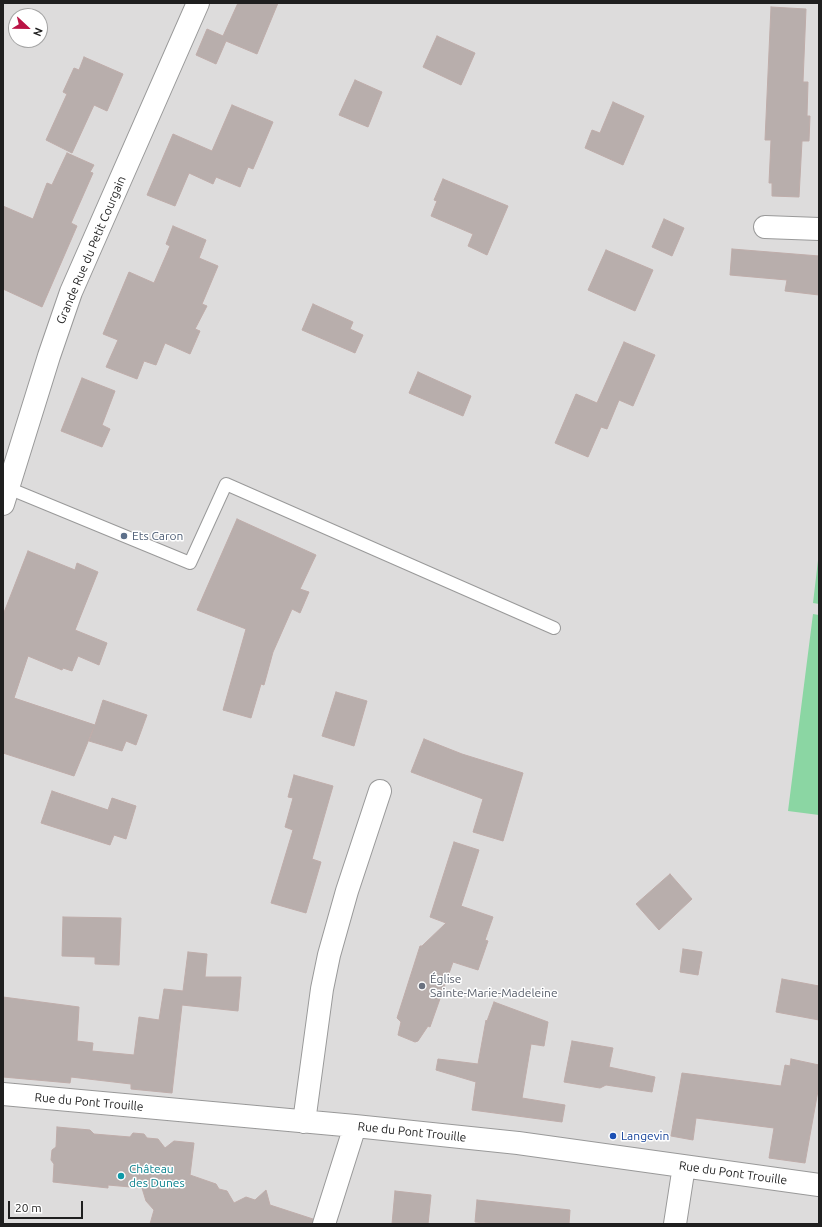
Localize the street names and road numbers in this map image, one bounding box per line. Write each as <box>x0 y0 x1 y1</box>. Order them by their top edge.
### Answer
street label: Grande Rue du Petit Courgain <box>53 174 129 326</box>
street label: Rue du Pont Trouille <box>34 1090 144 1114</box>
street label: Rue du Pont Trouille <box>357 1119 467 1145</box>
street label: Rue du Pont Trouille <box>678 1158 788 1188</box>

